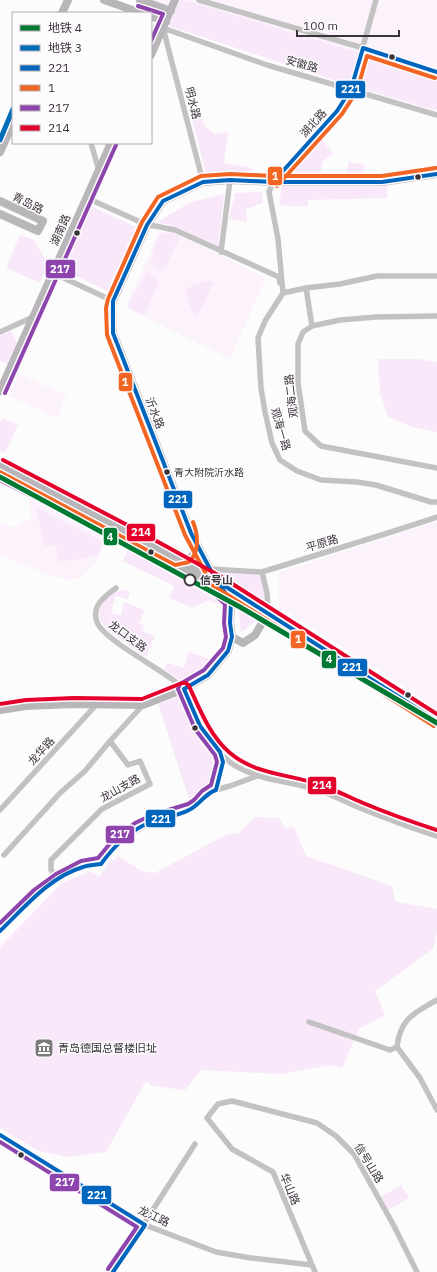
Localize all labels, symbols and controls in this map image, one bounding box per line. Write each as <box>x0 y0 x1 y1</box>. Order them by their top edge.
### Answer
legend <box>12 12 152 144</box>
scale bar <box>297 12 399 38</box>
text: 100 m <box>303 18 338 33</box>
text: 地铁 4 <box>48 20 82 35</box>
text: 地铁 3 <box>48 40 82 55</box>
unlabelled marker <box>387 52 397 62</box>
street label: 安徽路 <box>284 53 320 75</box>
text: 221 <box>48 60 70 75</box>
text: 1 <box>48 80 55 95</box>
line badge: 221 <box>335 80 366 99</box>
text: 221 <box>341 82 361 96</box>
street label: 明水路 <box>182 85 204 121</box>
text: 217 <box>48 100 70 115</box>
street label: 湖北路 <box>297 106 329 140</box>
text: 214 <box>48 120 70 135</box>
line badge: 1 <box>267 166 283 186</box>
text: 1 <box>272 169 279 183</box>
unlabelled marker <box>413 172 423 182</box>
street label: 青岛路 <box>10 189 46 217</box>
street label: 湖南路 <box>47 212 73 248</box>
unlabelled marker <box>72 228 82 238</box>
line badge: 217 <box>45 259 76 279</box>
text: 217 <box>50 262 70 276</box>
line badge: 1 <box>118 372 133 392</box>
street label: 观海二路 <box>281 373 301 419</box>
text: 1 <box>122 375 129 389</box>
street label: 沂水路 <box>143 395 167 431</box>
street label: 观海一路 <box>268 406 294 452</box>
place label: 青大附院沂水路 <box>174 466 244 479</box>
marker: 青大附院沂水路 <box>162 467 172 477</box>
line badge: 221 <box>163 490 193 509</box>
text: 221 <box>168 492 188 506</box>
line badge: 214 <box>126 523 156 542</box>
text: 214 <box>131 525 151 539</box>
line badge: 4 <box>103 527 118 546</box>
text: 4 <box>107 530 114 544</box>
street label: 平原路 <box>304 531 340 555</box>
unlabelled marker <box>146 547 156 557</box>
marker: 信号山 <box>183 573 197 587</box>
place label: 信号山 <box>200 573 233 587</box>
street label: 龙口支路 <box>106 617 150 655</box>
line badge: 1 <box>290 630 306 649</box>
text: 1 <box>295 632 302 646</box>
line badge: 4 <box>321 650 337 669</box>
text: 4 <box>326 652 333 666</box>
line badge: 221 <box>337 658 368 677</box>
text: 221 <box>342 660 362 674</box>
unlabelled marker <box>403 690 413 700</box>
unlabelled marker <box>190 723 200 733</box>
street label: 龙华路 <box>25 734 57 768</box>
street label: 龙山支路 <box>97 771 143 805</box>
line badge: 214 <box>307 776 337 795</box>
text: 214 <box>312 778 332 792</box>
line badge: 221 <box>145 809 176 828</box>
text: 221 <box>151 812 171 826</box>
line badge: 217 <box>105 825 135 844</box>
text: 217 <box>110 827 130 841</box>
museum icon: 青岛德国总督楼旧址 <box>33 1037 55 1059</box>
place label: 青岛德国总督楼旧址 <box>58 1041 157 1055</box>
street label: 信号山路 <box>351 1141 387 1185</box>
unlabelled marker <box>16 1150 26 1160</box>
street label: 华山路 <box>277 1171 303 1207</box>
line badge: 217 <box>49 1173 80 1192</box>
text: 217 <box>55 1175 75 1189</box>
line badge: 221 <box>81 1185 112 1205</box>
text: 221 <box>87 1188 107 1202</box>
street label: 龙江路 <box>136 1203 172 1229</box>

